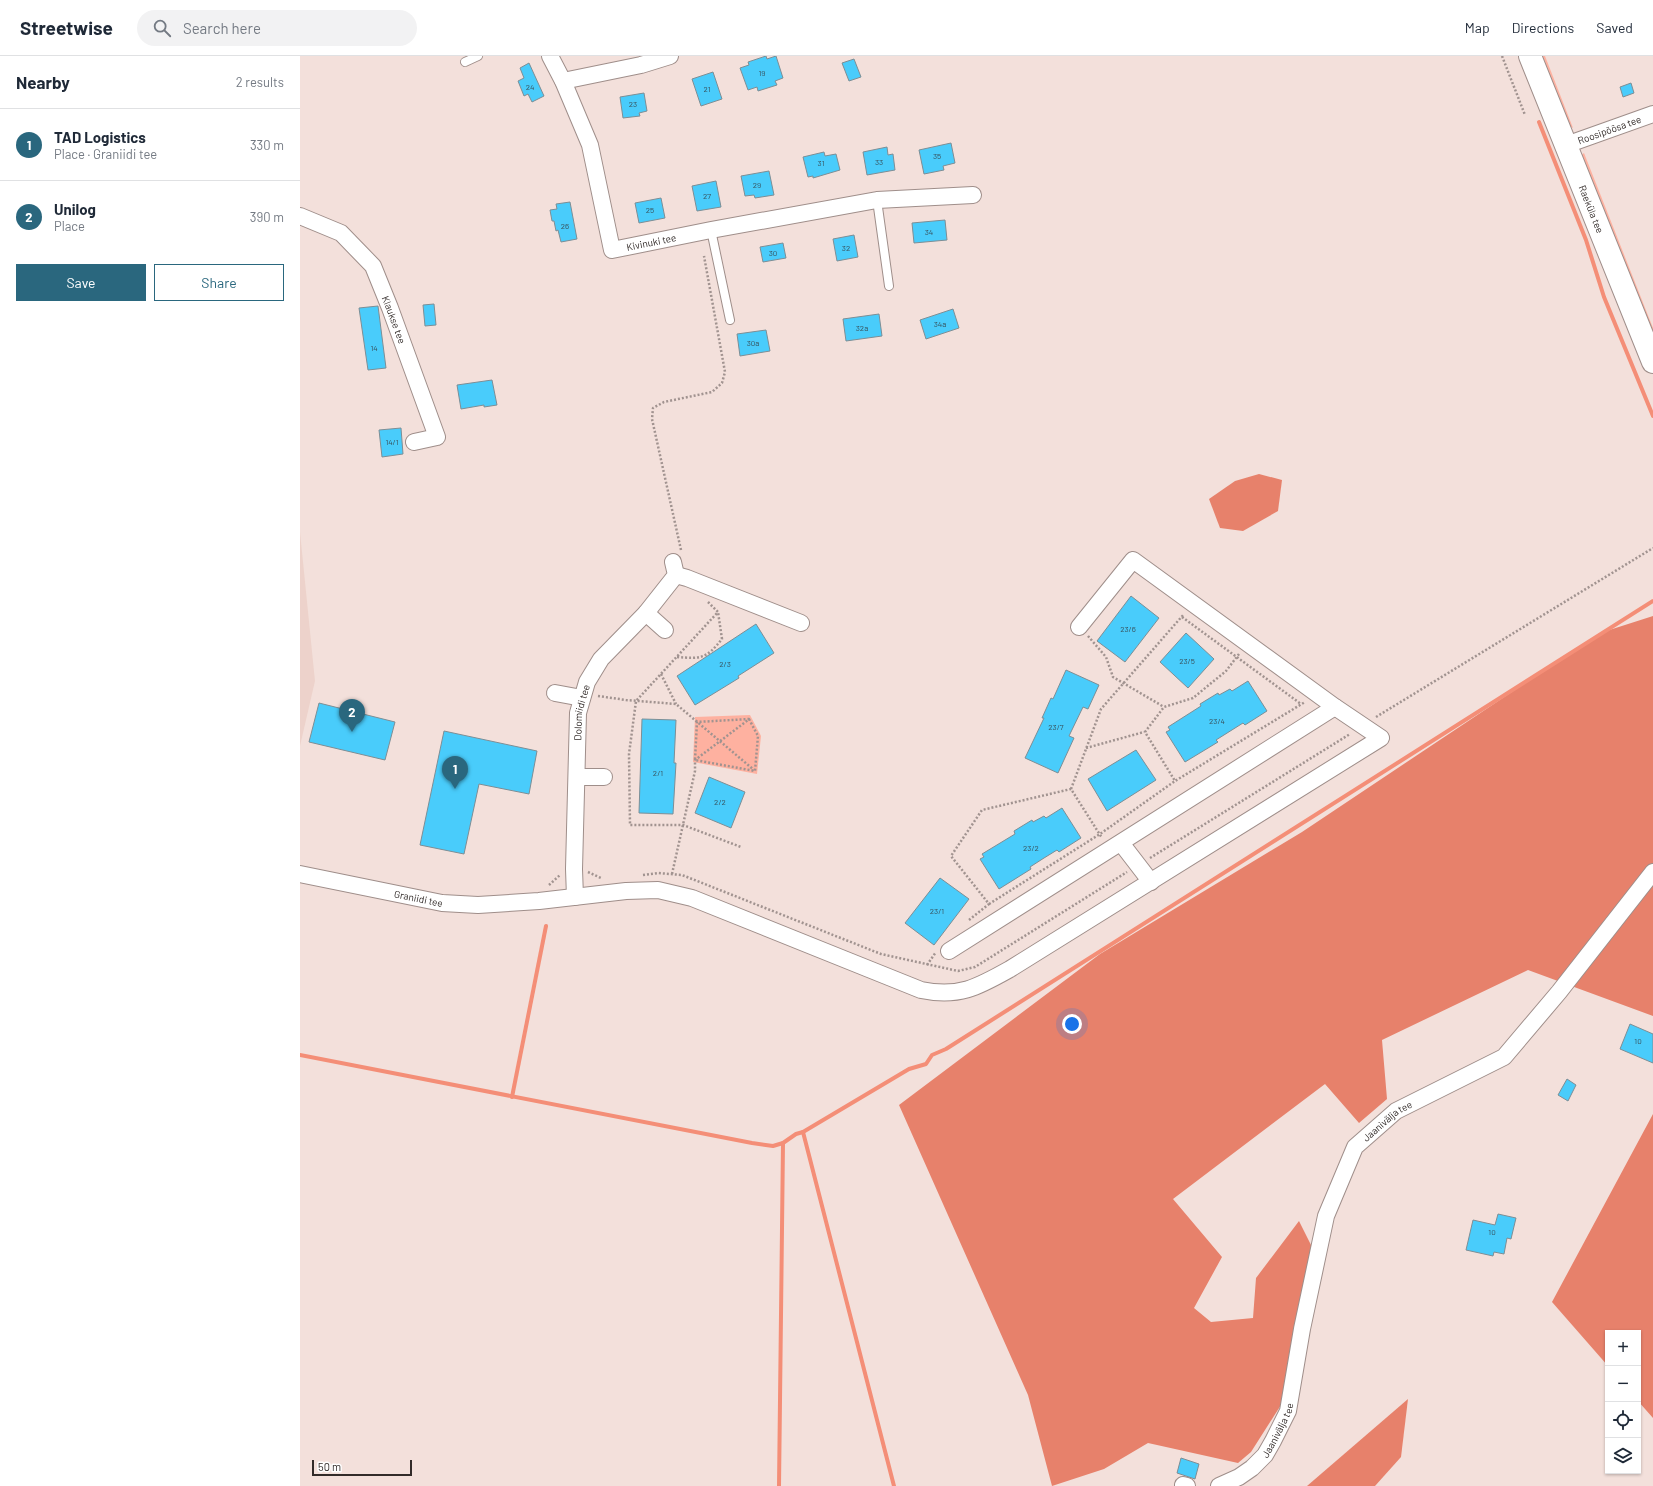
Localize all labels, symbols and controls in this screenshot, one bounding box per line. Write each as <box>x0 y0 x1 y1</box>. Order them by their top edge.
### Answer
search box <box>137 10 417 46</box>
text: Streetwise <box>20 16 113 39</box>
icon: search <box>151 17 173 39</box>
text: Search here <box>183 19 261 37</box>
text: Map <box>1465 19 1490 36</box>
text: Directions <box>1512 19 1574 36</box>
text: Saved <box>1596 19 1633 36</box>
house number: 19 <box>759 68 765 78</box>
text: Nearby <box>16 72 70 92</box>
text: 2 results <box>236 74 284 90</box>
house number: 24 <box>526 82 534 92</box>
house number: 21 <box>704 84 711 94</box>
house number: 23 <box>629 99 637 109</box>
street label: Roosipõõsa tee <box>1576 113 1643 146</box>
text: TAD Logistics <box>54 128 146 146</box>
text: 1 <box>27 137 31 153</box>
text: 330 m <box>250 137 284 153</box>
text: Place · Graniidi tee <box>54 146 157 162</box>
house number: 35 <box>933 151 941 161</box>
house number: 33 <box>875 157 883 167</box>
house number: 31 <box>818 158 825 168</box>
house number: 29 <box>753 180 761 190</box>
street label: Raeküla tee <box>1577 183 1607 235</box>
house number: 27 <box>703 191 711 201</box>
text: Unilog <box>54 200 96 218</box>
house number: 25 <box>646 205 654 215</box>
text: 2 <box>25 209 33 225</box>
text: 390 m <box>250 209 284 225</box>
text: Place <box>54 218 85 234</box>
house number: 26 <box>561 221 569 231</box>
house number: 34 <box>925 227 933 237</box>
street label: Kivinuki tee <box>625 231 677 253</box>
house number: 32 <box>842 243 850 253</box>
house number: 30 <box>769 248 777 258</box>
button: Save <box>16 264 146 301</box>
button: Share <box>154 264 284 301</box>
street label: Klaukse tee <box>380 294 408 345</box>
house number: 34a <box>934 319 946 329</box>
house number: 32a <box>856 323 868 333</box>
house number: 30a <box>747 338 759 348</box>
house number: 14 <box>370 343 378 353</box>
house number: 14/1 <box>385 437 399 447</box>
house number: 23/6 <box>1120 624 1136 634</box>
house number: 23/5 <box>1179 656 1195 666</box>
house number: 2/3 <box>719 659 731 669</box>
street label: Dolomiidi tee <box>571 683 592 741</box>
pin: 2 <box>339 699 365 732</box>
house number: 23/4 <box>1209 716 1225 726</box>
house number: 23/7 <box>1048 722 1064 732</box>
pin: 1 <box>442 756 468 789</box>
house number: 2/1 <box>653 768 663 778</box>
house number: 2/2 <box>714 797 726 807</box>
house number: 23/2 <box>1023 843 1039 853</box>
street label: Graniidi tee <box>393 887 444 909</box>
house number: 23/1 <box>930 906 944 916</box>
your location <box>1062 1014 1082 1034</box>
house number: 10 <box>1634 1036 1642 1046</box>
street label: Jaanivälja tee <box>1360 1098 1414 1144</box>
house number: 10 <box>1488 1227 1496 1237</box>
map controls <box>1605 1330 1641 1474</box>
button: + <box>1605 1330 1641 1366</box>
button: − <box>1605 1366 1641 1402</box>
street label: Jaanivälja tee <box>1259 1402 1295 1460</box>
button: locate <box>1605 1402 1641 1438</box>
button: layers <box>1605 1438 1641 1474</box>
scale bar <box>312 1458 412 1477</box>
text: 50 m <box>318 1460 341 1473</box>

